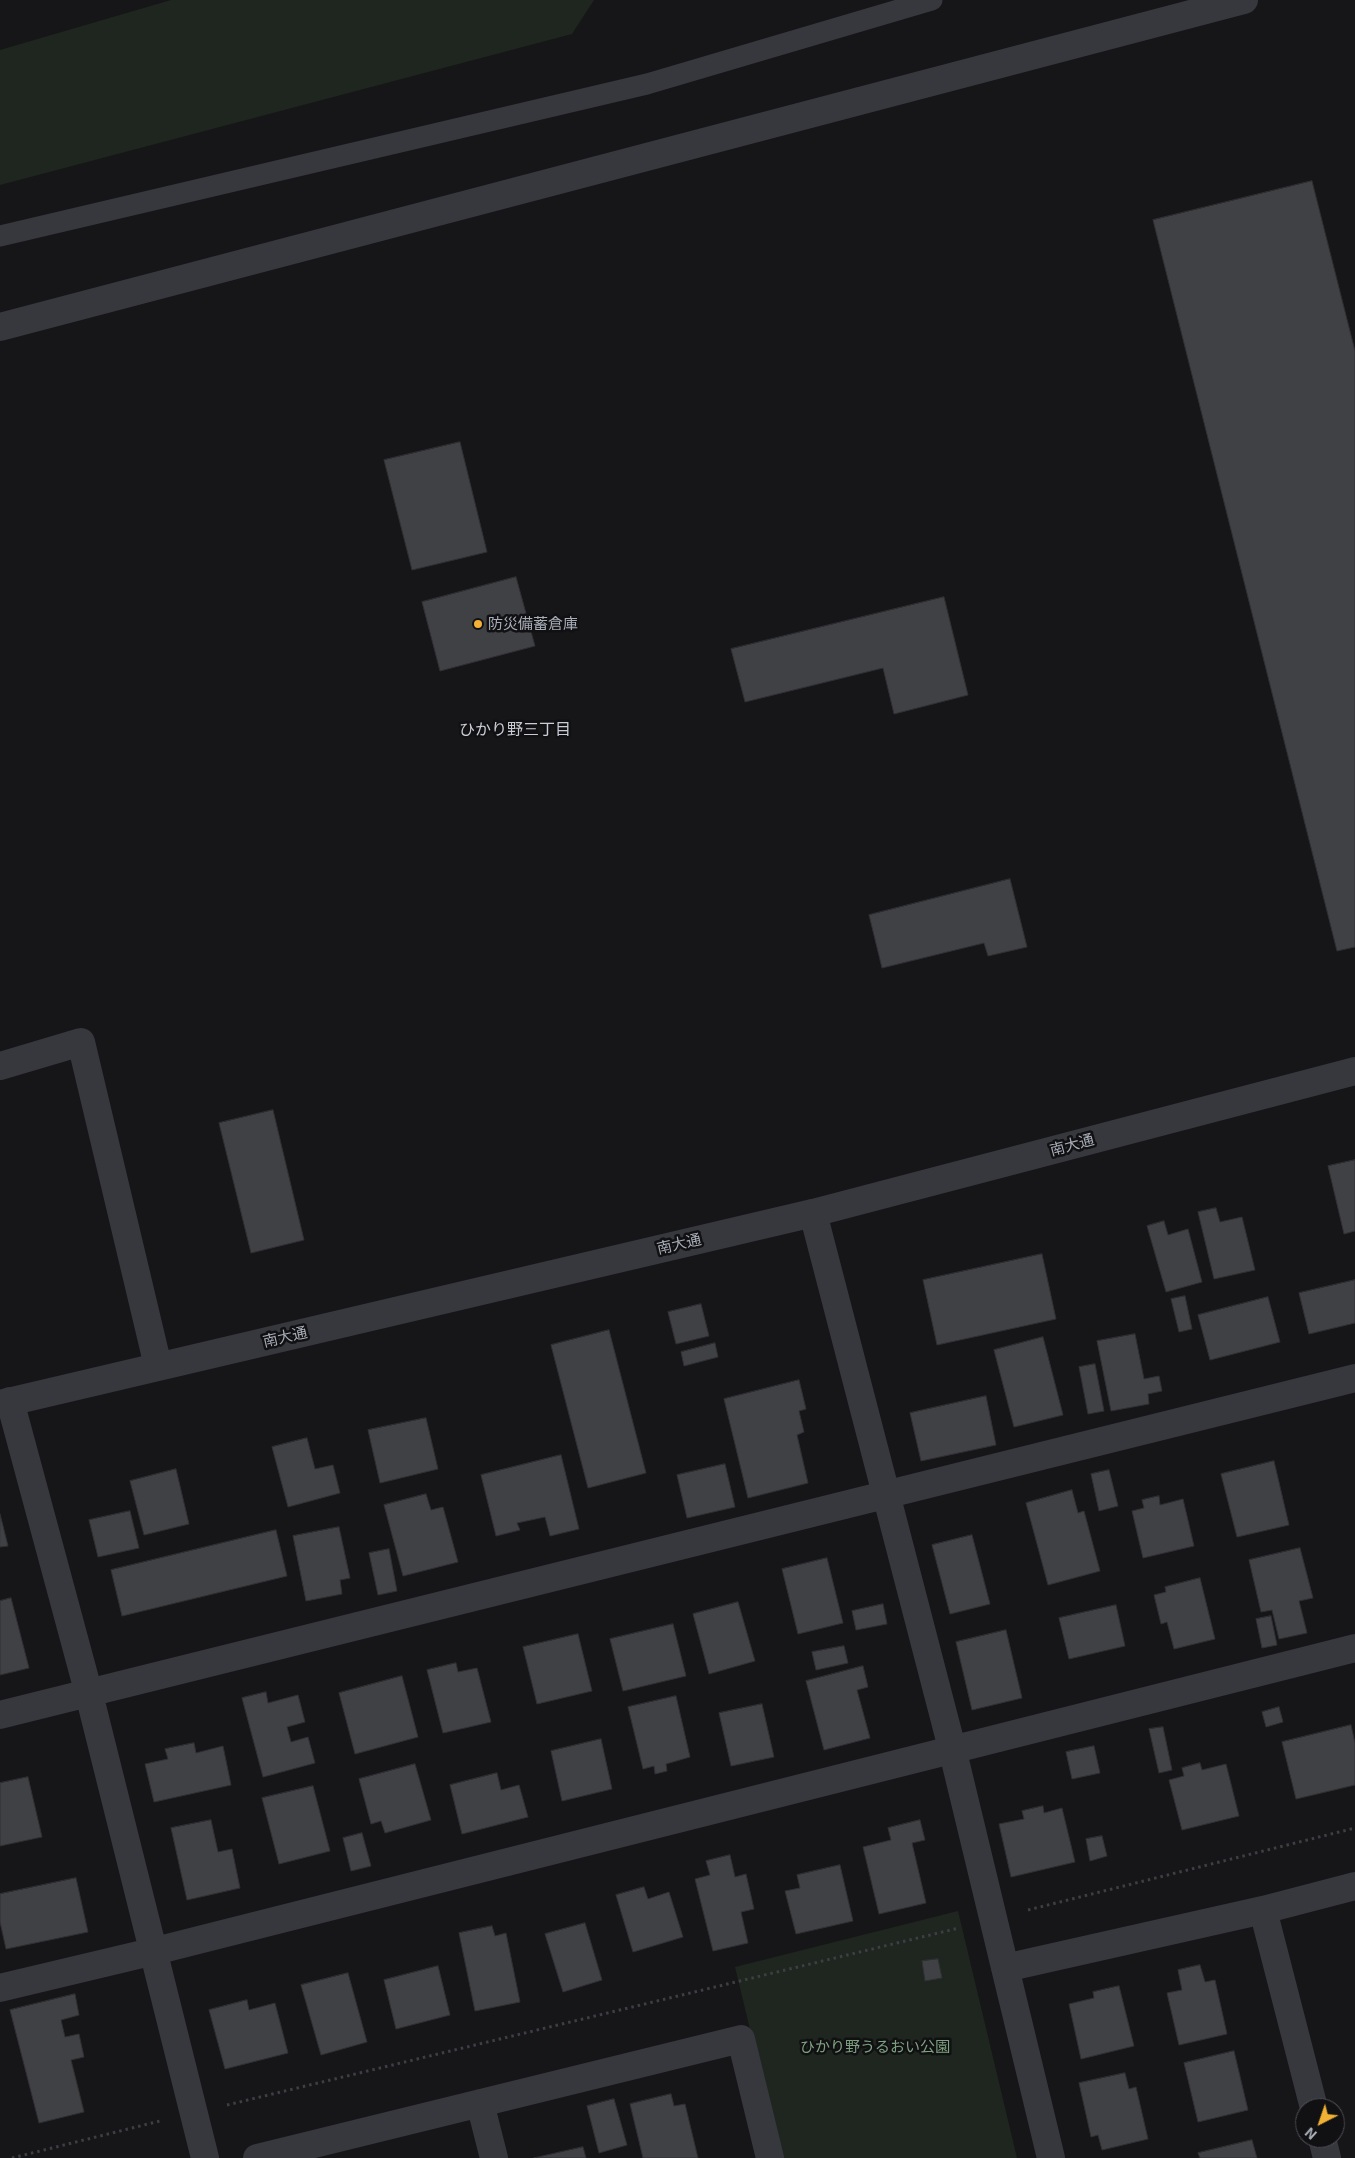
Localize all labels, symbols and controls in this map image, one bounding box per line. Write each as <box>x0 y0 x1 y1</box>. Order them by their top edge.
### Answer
place label: 防災備蓄倉庫 <box>488 615 578 633</box>
marker: 防災備蓄倉庫 <box>472 618 484 630</box>
district label: ひかり野三丁目 <box>459 720 571 740</box>
street label: 南大通 <box>1048 1130 1096 1160</box>
street label: 南大通 <box>655 1230 703 1258</box>
street label: 南大通 <box>261 1323 309 1351</box>
park label: ひかり野うるおい公園 <box>800 2038 950 2056</box>
north arrow <box>1295 2098 1345 2148</box>
text: N <box>1301 2124 1320 2144</box>

